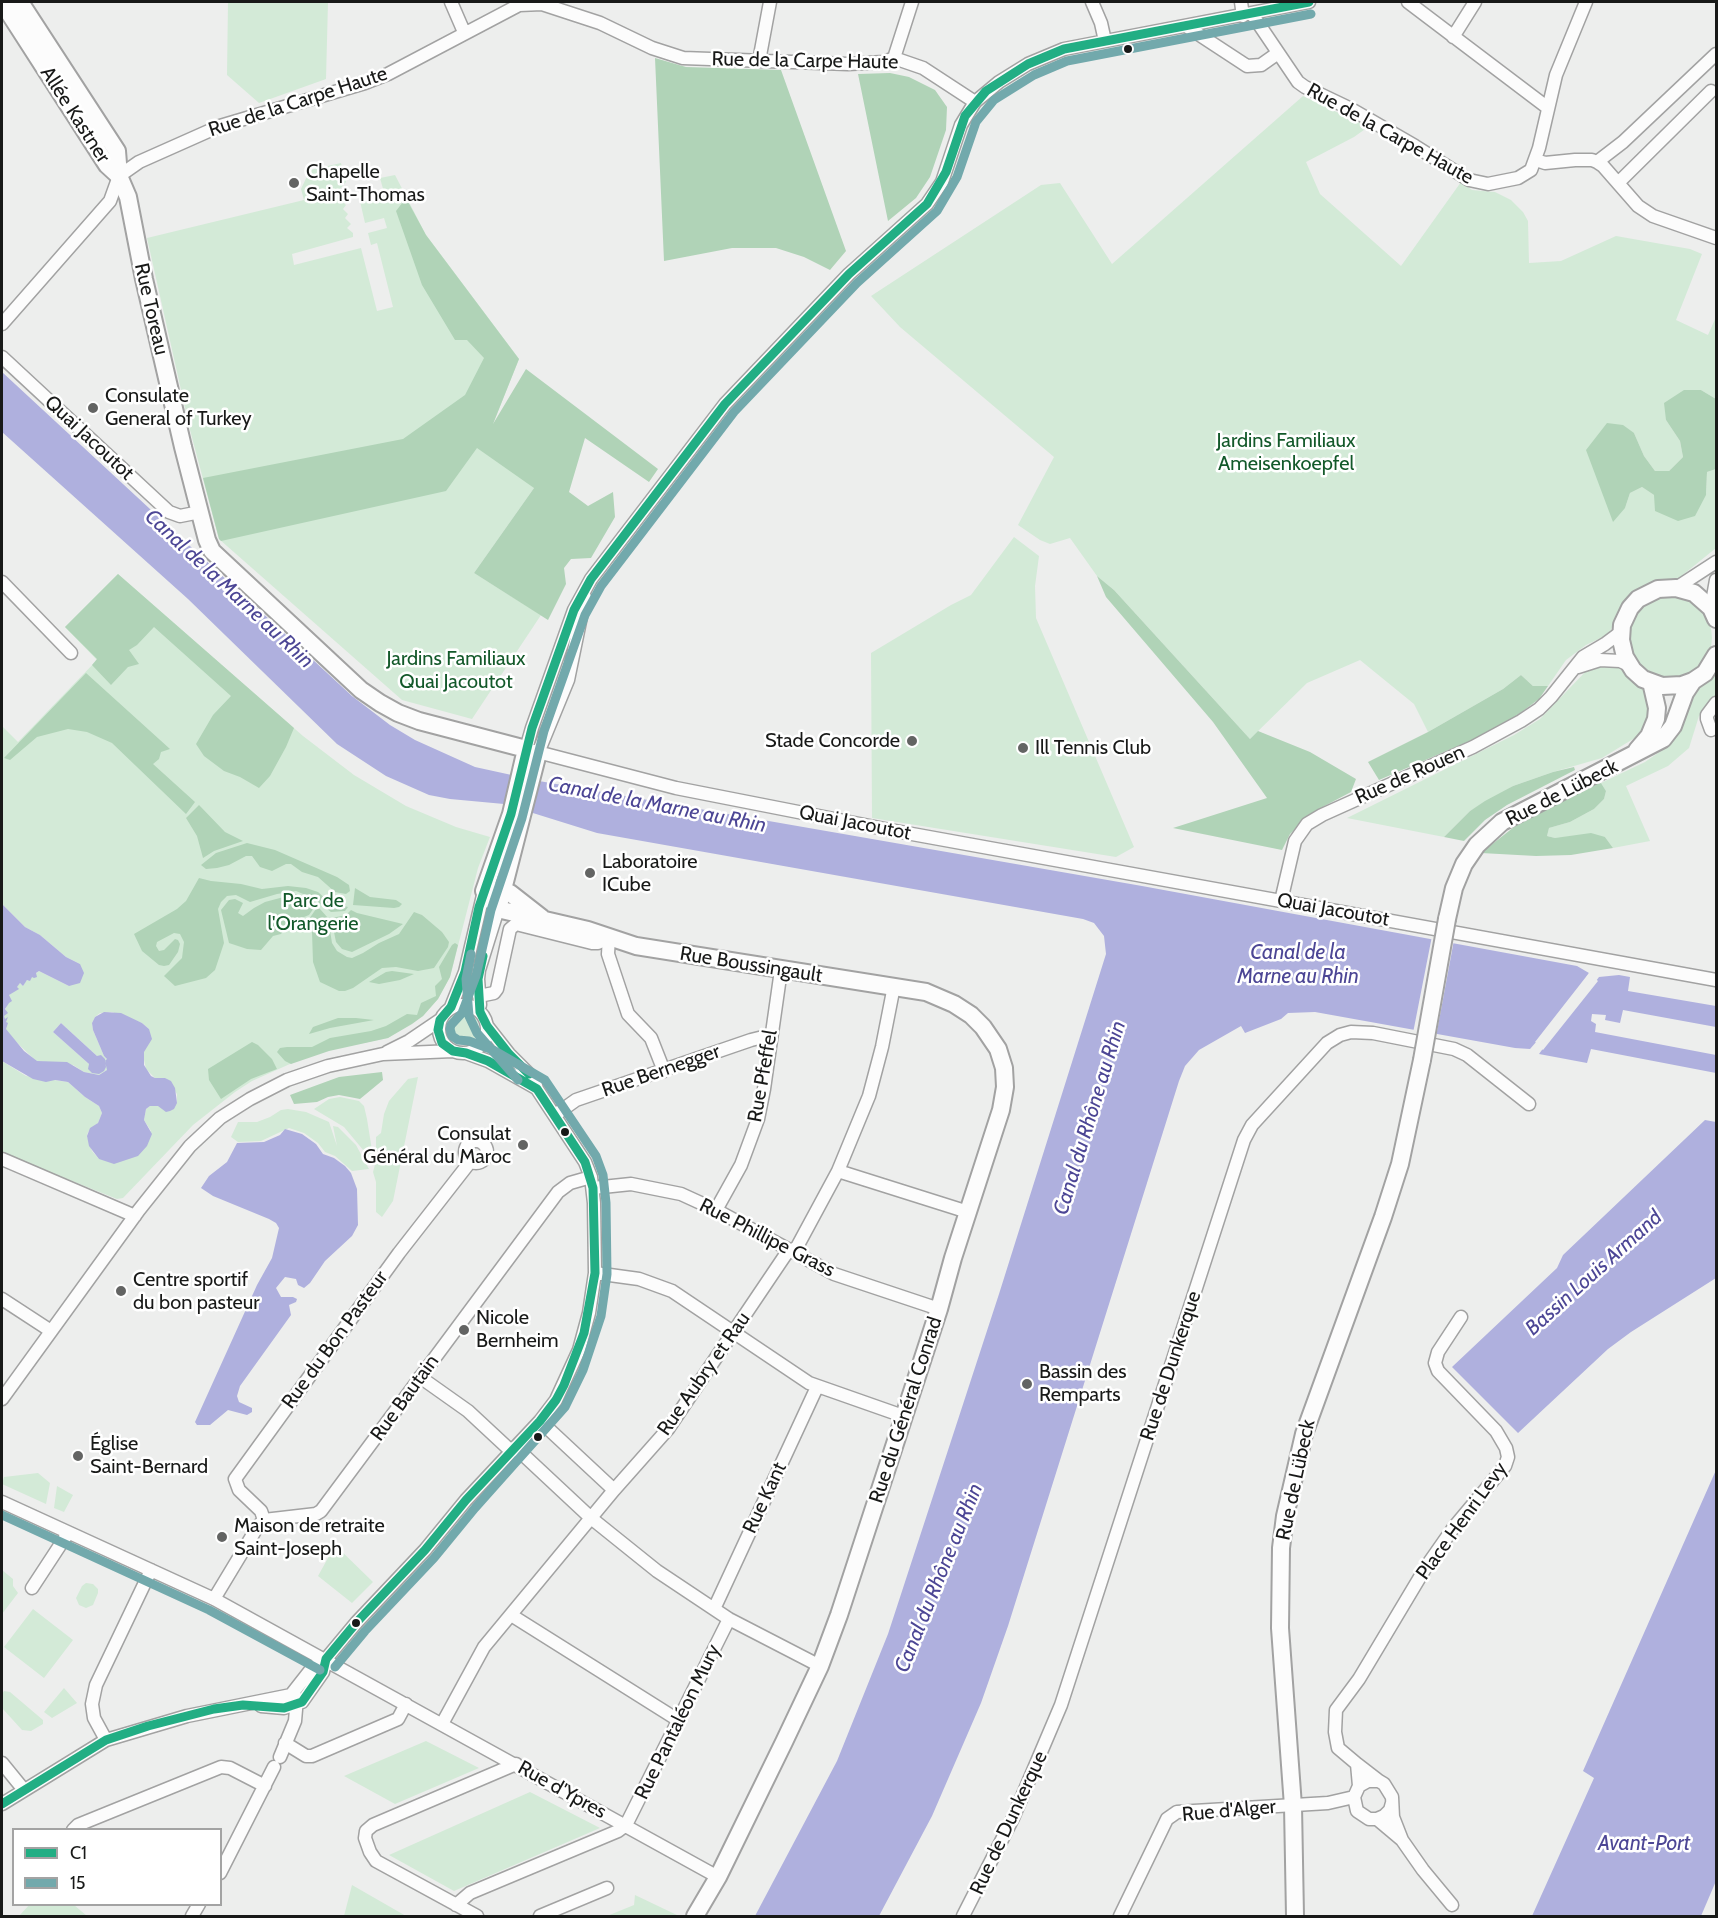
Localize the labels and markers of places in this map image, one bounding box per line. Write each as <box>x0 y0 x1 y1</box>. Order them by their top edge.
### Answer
unlabelled marker <box>1122 43 1134 55</box>
place label: Chapelle Saint-Thomas <box>306 160 425 207</box>
marker: Chapelle Saint-Thomas <box>287 176 301 190</box>
place label: Consulate General of Turkey <box>105 384 251 431</box>
marker: Consulate General of Turkey <box>86 401 100 415</box>
place label: Stade Concorde <box>765 729 900 753</box>
marker: Stade Concorde <box>905 734 919 748</box>
place label: Ill Tennis Club <box>1035 736 1151 760</box>
marker: Ill Tennis Club <box>1016 741 1030 755</box>
place label: Laboratoire ICube <box>602 850 697 897</box>
marker: Laboratoire ICube <box>583 866 597 880</box>
place label: Consulat Général du Maroc <box>363 1122 511 1169</box>
unlabelled marker <box>559 1126 571 1138</box>
marker: Consulat Général du Maroc <box>516 1138 530 1152</box>
place label: Centre sportif du bon pasteur <box>133 1268 260 1315</box>
marker: Centre sportif du bon pasteur <box>114 1284 128 1298</box>
place label: Nicole Bernheim <box>476 1306 559 1353</box>
marker: Nicole Bernheim <box>457 1323 471 1337</box>
place label: Bassin des Remparts <box>1039 1360 1127 1407</box>
marker: Bassin des Remparts <box>1020 1377 1034 1391</box>
unlabelled marker <box>532 1431 544 1443</box>
place label: Église Saint-Bernard <box>90 1432 208 1479</box>
marker: Église Saint-Bernard <box>71 1449 85 1463</box>
place label: Maison de retraite Saint-Joseph <box>234 1514 385 1561</box>
marker: Maison de retraite Saint-Joseph <box>215 1530 229 1544</box>
unlabelled marker <box>350 1617 362 1629</box>

